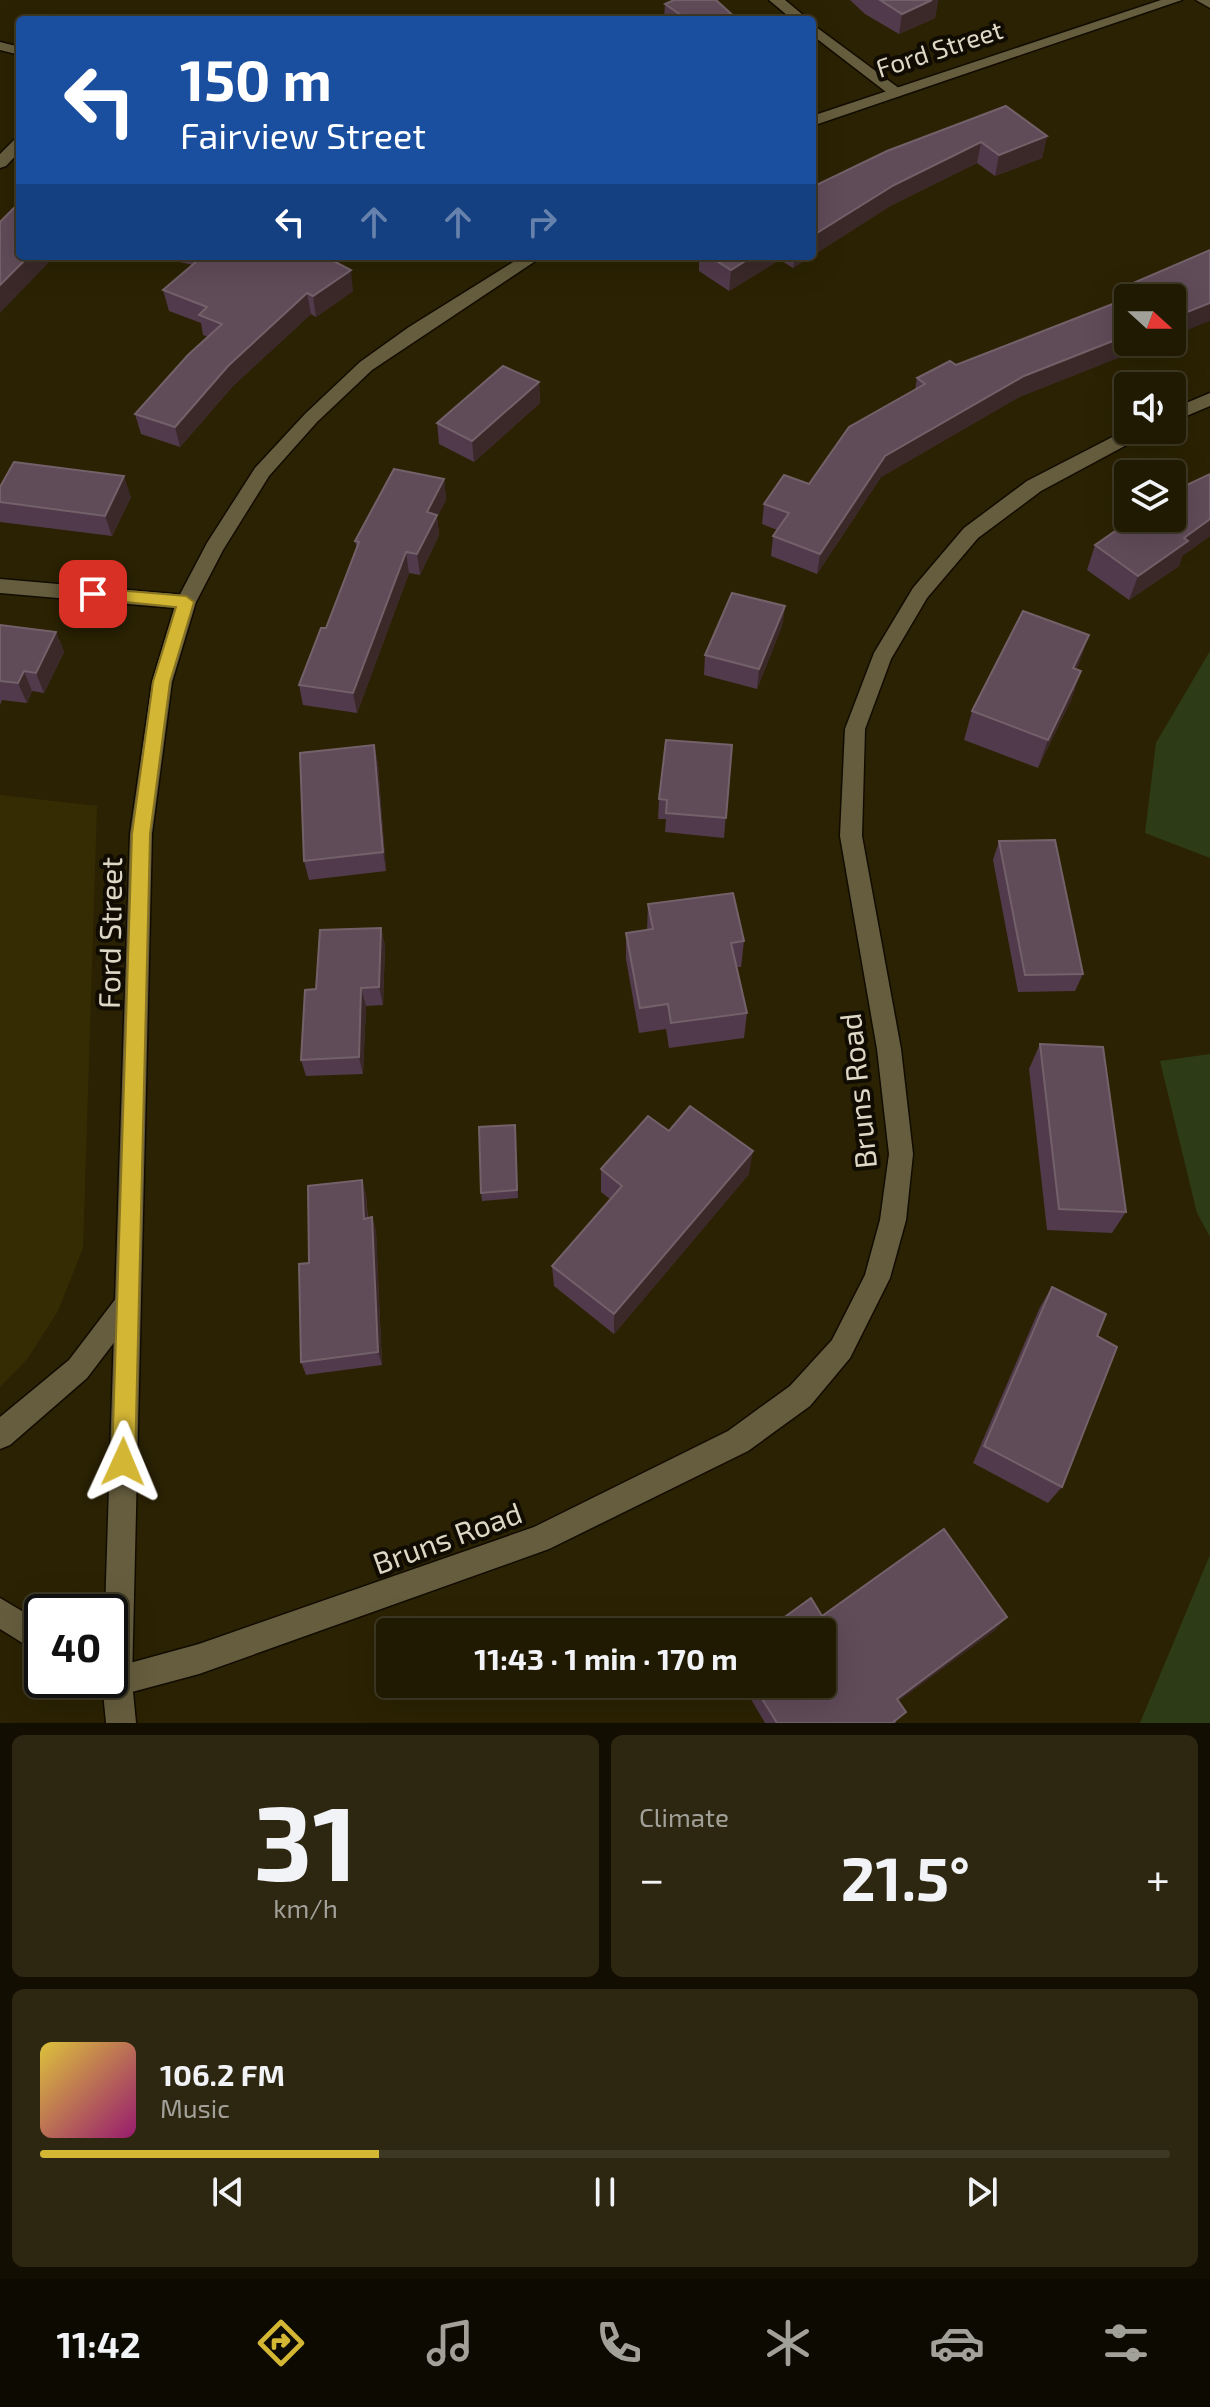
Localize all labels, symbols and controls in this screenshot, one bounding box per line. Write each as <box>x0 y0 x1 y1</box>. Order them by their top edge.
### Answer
street label: Ford Street <box>872 13 1006 83</box>
text: 150 m <box>180 45 332 112</box>
icon: left <box>48 48 152 152</box>
text: Fairview Street <box>180 113 426 156</box>
icon: left <box>268 200 312 244</box>
icon: ahead <box>352 200 396 244</box>
icon: ahead <box>436 200 480 244</box>
icon: right <box>520 200 564 244</box>
north arrow <box>1114 284 1186 356</box>
map controls <box>1114 284 1186 532</box>
button: sound <box>1114 372 1186 444</box>
button: layers <box>1114 460 1186 532</box>
pin <box>59 560 127 628</box>
icon: arrive <box>71 572 115 616</box>
street label: Ford Street <box>90 857 128 1009</box>
street label: Bruns Road <box>831 1011 883 1171</box>
position arrow <box>81 1420 165 1504</box>
street label: Bruns Road <box>367 1493 527 1581</box>
speed limit sign: 40 <box>24 1594 128 1698</box>
text: 11:43 · 1 min · 170 m <box>474 1640 738 1676</box>
text: 31 <box>254 1777 357 1902</box>
text: Climate <box>639 1801 729 1832</box>
text: 21.5° <box>841 1841 970 1913</box>
text: − <box>639 1851 665 1904</box>
text: + <box>1146 1851 1170 1904</box>
text: km/h <box>273 1892 338 1923</box>
text: 106.2 FM <box>160 2056 285 2092</box>
text: Music <box>160 2092 230 2123</box>
icon: previous <box>206 2170 250 2214</box>
icon: pause <box>583 2170 627 2214</box>
icon: next <box>960 2170 1004 2214</box>
icon: directions <box>253 2315 309 2371</box>
icon: music <box>422 2315 478 2371</box>
icon: phone <box>591 2315 647 2371</box>
icon: climate <box>760 2315 816 2371</box>
icon: car <box>929 2315 985 2371</box>
icon: filters <box>1098 2315 1154 2371</box>
text: 11:42 <box>56 2322 141 2365</box>

